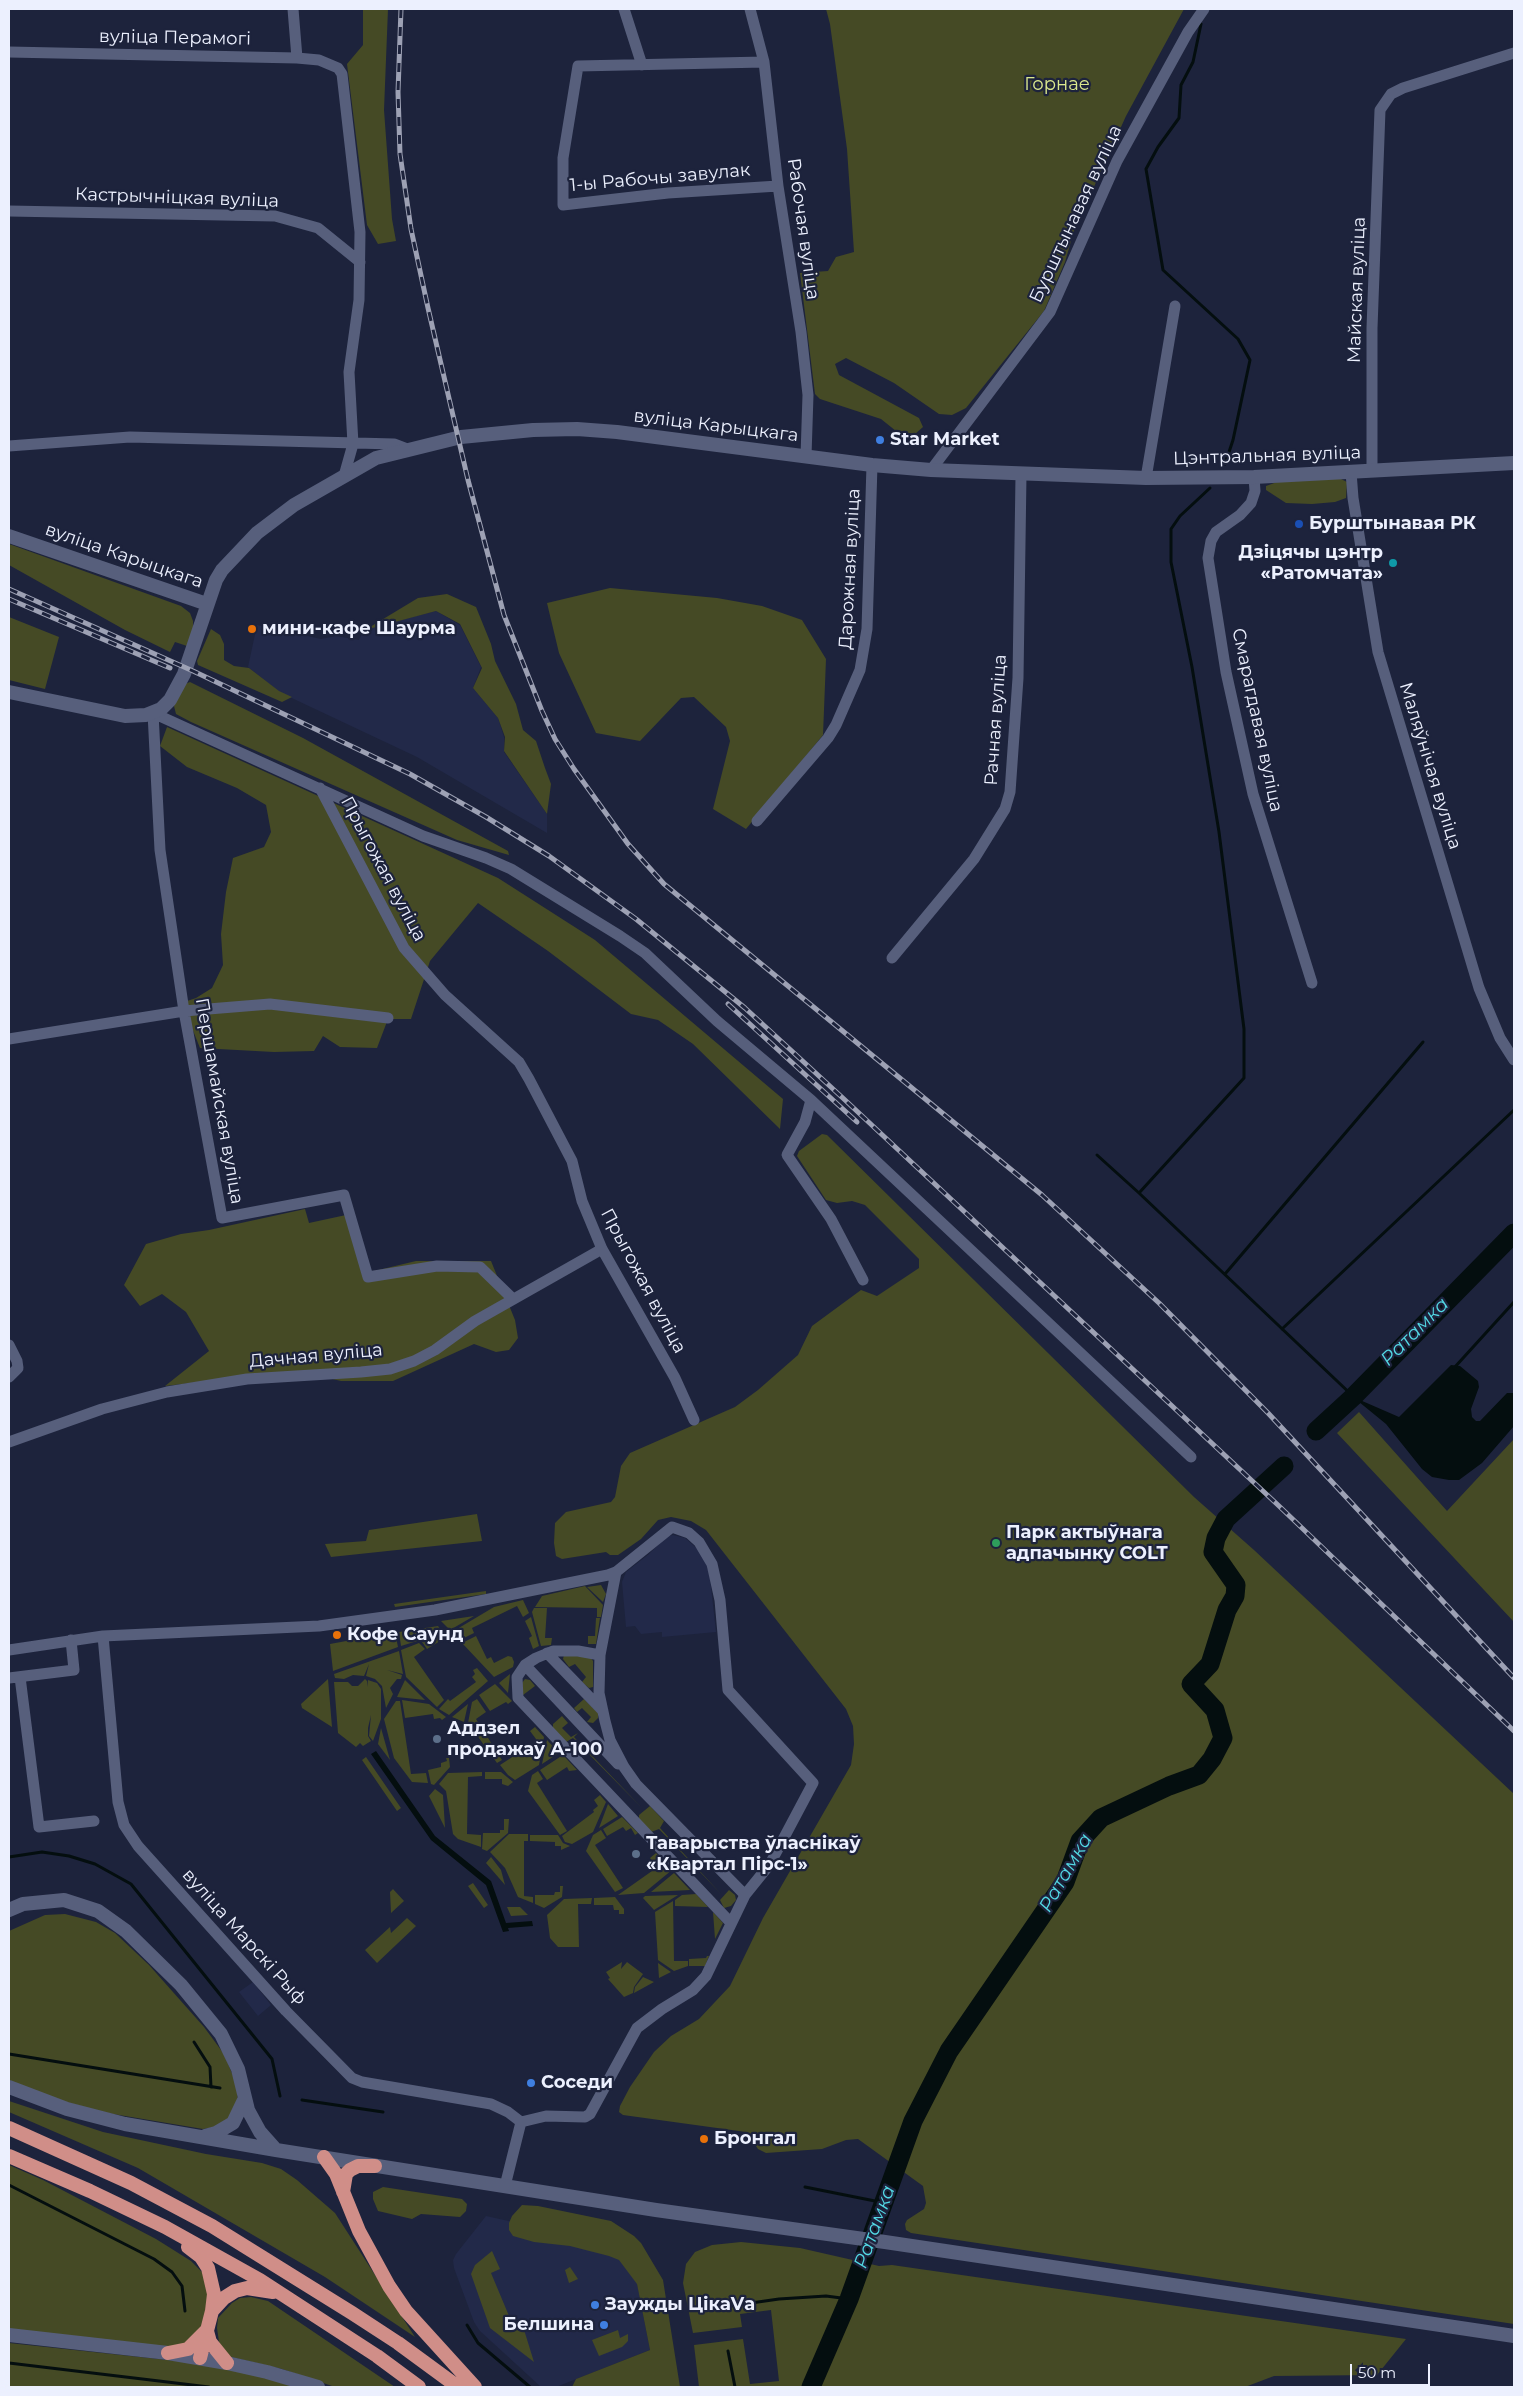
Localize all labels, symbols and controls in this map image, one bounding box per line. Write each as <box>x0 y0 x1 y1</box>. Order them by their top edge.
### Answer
street label: вуліца Перамогі <box>99 26 251 50</box>
park label: Горнае <box>1024 74 1090 96</box>
street label: Бурштынавая вуліца <box>1025 122 1127 306</box>
street label: Рабочая вуліца <box>782 157 824 301</box>
street label: 1-ы Рабочы завулак <box>569 159 751 197</box>
street label: Кастрычніцкая вуліца <box>75 184 279 212</box>
street label: Майская вуліца <box>1344 216 1370 364</box>
street label: вуліца Карыцкага <box>632 405 800 447</box>
place label: Star Market <box>890 429 999 451</box>
marker: Star Market <box>874 434 886 446</box>
street label: Цэнтральная вуліца <box>1173 442 1361 470</box>
street label: Дарожная вуліца <box>835 488 865 650</box>
place label: Бурштынавая РК <box>1309 513 1476 535</box>
marker: Бурштынавая РК <box>1293 518 1305 530</box>
street label: вуліца Карыцкага <box>42 519 206 593</box>
place label: Дзіцячы цэнтр «Ратомчата» <box>1239 542 1383 584</box>
marker: Дзіцячы цэнтр «Ратомчата» <box>1387 557 1399 569</box>
place label: мини-кафе Шаурма <box>262 618 456 640</box>
marker: мини-кафе Шаурма <box>246 623 258 635</box>
street label: Смарагдавая вуліца <box>1227 626 1287 814</box>
street label: Рачная вуліца <box>981 654 1011 786</box>
street label: Маляўнічая вуліца <box>1394 680 1466 852</box>
street label: Прыгожая вуліца <box>336 793 430 945</box>
street label: Першамайская вуліца <box>190 996 248 1206</box>
street label: Прыгожая вуліца <box>596 1205 690 1357</box>
water label: Ратамка <box>1376 1293 1454 1371</box>
street label: Дачная вуліца <box>249 1339 383 1373</box>
place label: Парк актыўнага адпачынку COLT <box>1006 1522 1168 1565</box>
marker: Парк актыўнага адпачынку COLT <box>990 1537 1002 1549</box>
place label: Кофе Саунд <box>347 1624 463 1646</box>
marker: Кофе Саунд <box>331 1629 343 1641</box>
place label: Аддзел продажаў А-100 <box>447 1718 602 1760</box>
marker: Аддзел продажаў А-100 <box>431 1733 443 1745</box>
water label: Ратамка <box>1034 1830 1098 1916</box>
place label: Таварыства ўласнікаў «Квартал Пірс-1» <box>646 1833 860 1876</box>
marker: Таварыства ўласнікаў «Квартал Пірс-1» <box>630 1848 642 1860</box>
street label: вуліца Марскі Рыф <box>177 1865 311 2009</box>
place label: Соседи <box>541 2072 613 2094</box>
marker: Соседи <box>525 2077 537 2089</box>
place label: Бронгал <box>714 2128 796 2150</box>
marker: Бронгал <box>698 2133 710 2145</box>
water label: Ратамка <box>849 2182 901 2272</box>
place label: Заужды ЦікаVа <box>605 2294 755 2316</box>
marker: Заужды ЦікаVа <box>589 2299 601 2311</box>
place label: Белшина <box>504 2314 594 2336</box>
marker: Белшина <box>598 2319 610 2331</box>
scale bar <box>1353 2354 1433 2386</box>
text: 50 m <box>1358 2363 1396 2382</box>

